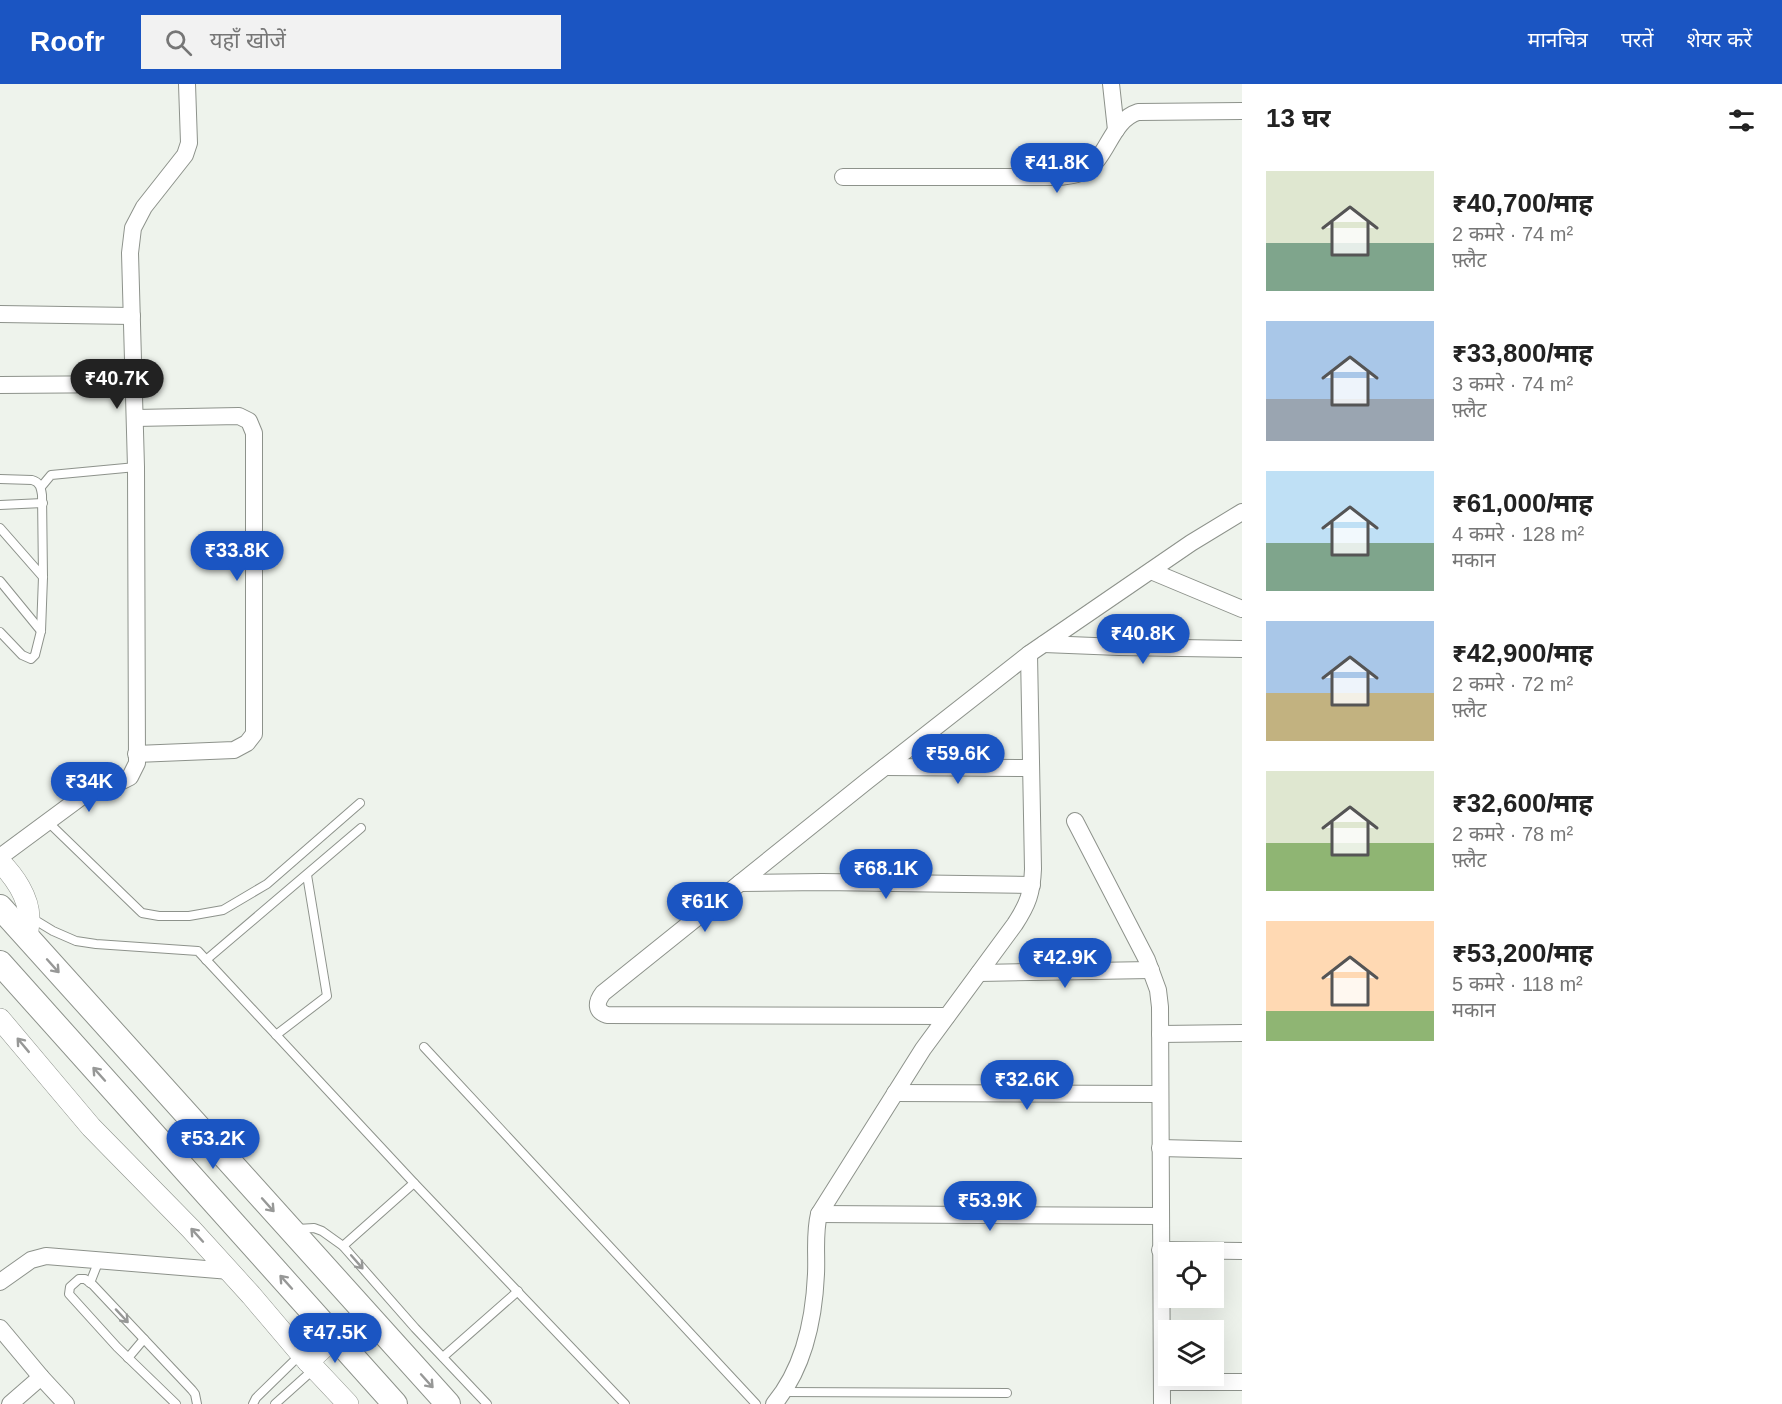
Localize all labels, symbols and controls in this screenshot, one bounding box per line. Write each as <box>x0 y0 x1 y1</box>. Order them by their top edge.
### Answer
search box <box>141 15 561 69</box>
text: Roofr <box>30 26 105 57</box>
icon: search <box>162 26 195 59</box>
text: यहाँ खोजें <box>210 28 286 53</box>
text: मानचित्र <box>1528 28 1588 51</box>
text: परतें <box>1621 28 1653 51</box>
text: शेयर करें <box>1686 28 1752 51</box>
text: 13 घर <box>1266 103 1330 133</box>
icon: filters <box>1725 104 1758 137</box>
pin: ₹41.8K <box>1008 143 1106 194</box>
text: ₹41.8K <box>1025 151 1089 173</box>
text: ₹40,700/माह <box>1452 188 1593 218</box>
icon: home <box>1314 195 1386 267</box>
text: 2 कमरे · 74 m² <box>1452 223 1573 245</box>
text: फ़्लैट <box>1452 249 1487 271</box>
text: ₹33,800/माह <box>1452 338 1593 368</box>
icon: home <box>1314 345 1386 417</box>
pin: ₹40.7K <box>68 359 166 410</box>
text: ₹40.7K <box>85 367 149 389</box>
text: 3 कमरे · 74 m² <box>1452 373 1573 395</box>
text: फ़्लैट <box>1452 399 1487 421</box>
text: ₹61,000/माह <box>1452 488 1593 518</box>
icon: home <box>1314 495 1386 567</box>
text: 4 कमरे · 128 m² <box>1452 523 1584 545</box>
pin: ₹33.8K <box>188 531 286 582</box>
text: ₹33.8K <box>205 539 269 561</box>
text: मकान <box>1452 549 1496 571</box>
pin: ₹40.8K <box>1094 614 1192 665</box>
text: ₹40.8K <box>1111 622 1175 644</box>
text: ₹42,900/माह <box>1452 638 1593 668</box>
icon: home <box>1314 645 1386 717</box>
text: 2 कमरे · 72 m² <box>1452 673 1573 695</box>
text: फ़्लैट <box>1452 699 1487 721</box>
pin: ₹59.6K <box>909 734 1007 785</box>
text: ₹59.6K <box>926 742 990 764</box>
pin: ₹34K <box>53 762 125 813</box>
text: ₹34K <box>65 770 113 792</box>
text: ₹32,600/माह <box>1452 788 1593 818</box>
icon: home <box>1314 795 1386 867</box>
text: 2 कमरे · 78 m² <box>1452 823 1573 845</box>
pin: ₹68.1K <box>837 849 935 900</box>
text: फ़्लैट <box>1452 849 1487 871</box>
text: ₹68.1K <box>854 857 918 879</box>
pin: ₹61K <box>669 882 741 933</box>
text: ₹61K <box>681 890 729 912</box>
pin: ₹42.9K <box>1016 938 1114 989</box>
text: ₹53,200/माह <box>1452 938 1593 968</box>
icon: home <box>1314 945 1386 1017</box>
text: ₹42.9K <box>1033 946 1097 968</box>
one-way arrow <box>46 959 60 974</box>
text: 5 कमरे · 118 m² <box>1452 973 1583 995</box>
text: मकान <box>1452 999 1496 1021</box>
one-way arrow <box>17 1037 30 1053</box>
pin: ₹32.6K <box>978 1060 1076 1111</box>
one-way arrow <box>92 1067 106 1082</box>
text: ₹32.6K <box>995 1068 1059 1090</box>
pin: ₹53.2K <box>164 1119 262 1170</box>
text: ₹53.2K <box>181 1127 245 1149</box>
pin: ₹53.9K <box>941 1181 1039 1232</box>
text: ₹53.9K <box>958 1189 1022 1211</box>
one-way arrow <box>261 1197 275 1212</box>
one-way arrow <box>190 1228 204 1243</box>
map controls <box>1158 1242 1224 1386</box>
button: locate <box>1158 1242 1224 1308</box>
one-way arrow <box>350 1254 364 1269</box>
one-way arrow <box>279 1275 293 1290</box>
one-way arrow <box>115 1308 129 1323</box>
pin: ₹47.5K <box>286 1313 384 1364</box>
button: layers <box>1158 1320 1224 1386</box>
text: ₹47.5K <box>303 1321 367 1343</box>
one-way arrow <box>420 1373 434 1388</box>

